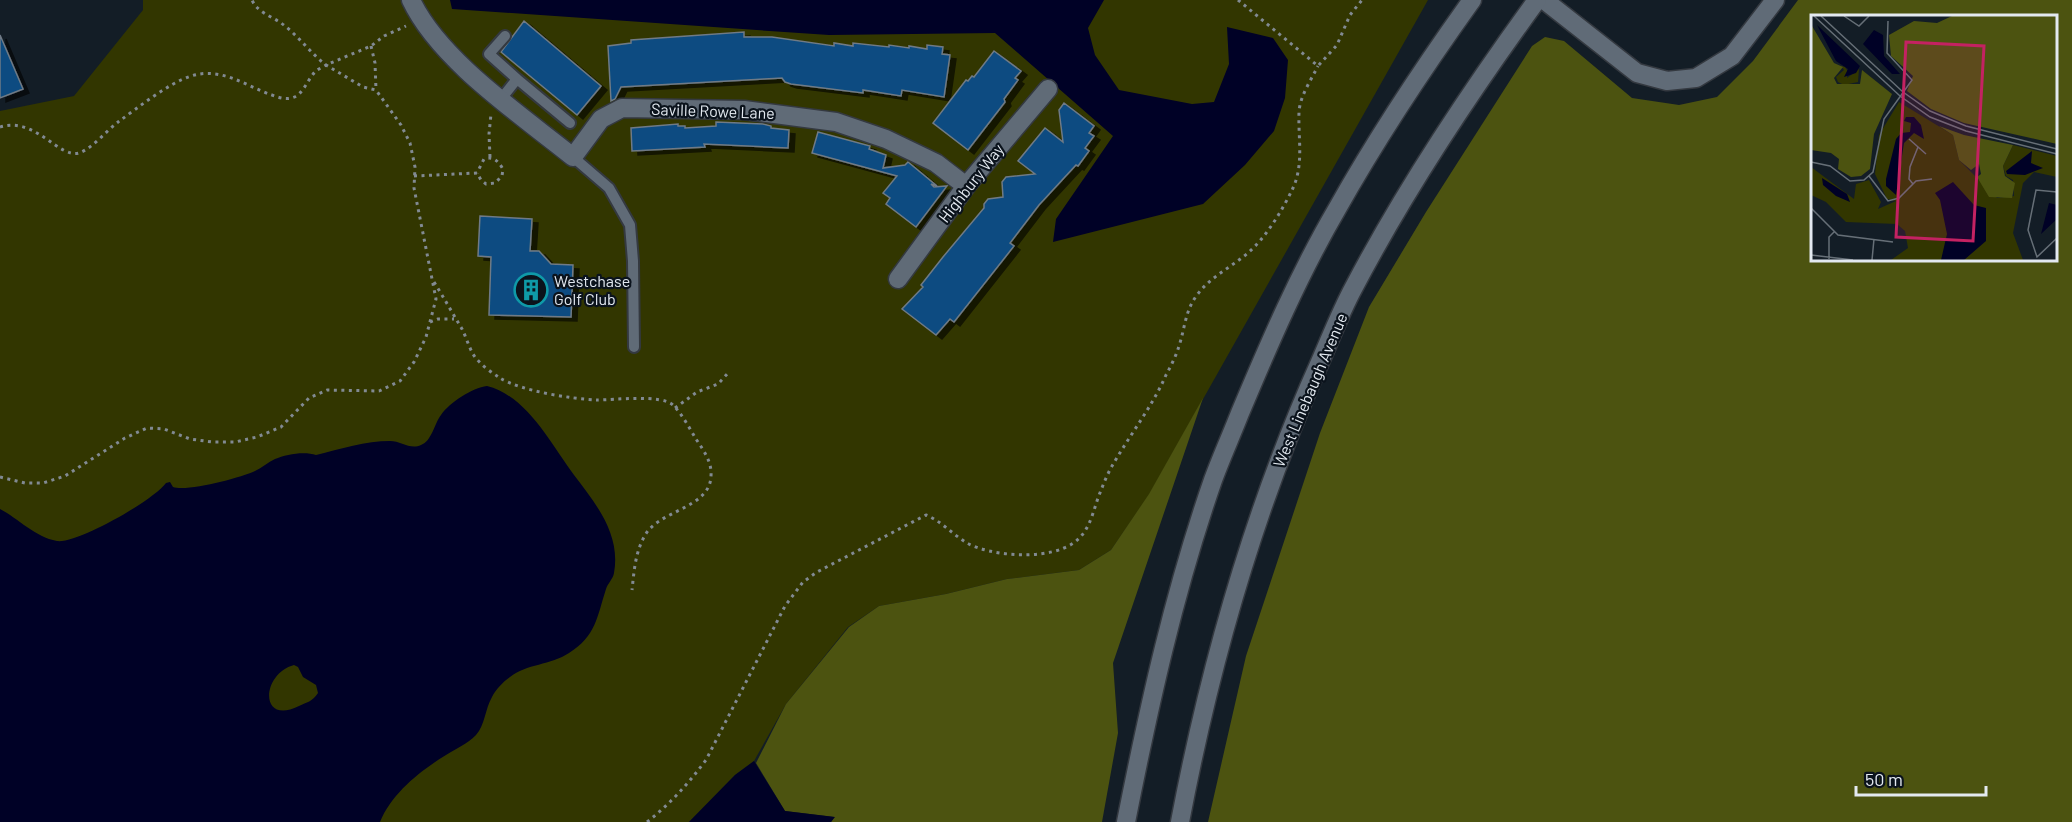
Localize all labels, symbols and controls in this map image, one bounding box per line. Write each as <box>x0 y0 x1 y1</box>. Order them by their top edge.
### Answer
inset map <box>1811 15 2057 261</box>
street label: Saville Rowe Lane <box>651 99 775 122</box>
street label: Highbury Way <box>934 139 1008 226</box>
place label: Westchase Golf Club <box>554 271 630 308</box>
building icon: Westchase Golf Club <box>513 272 549 308</box>
street label: West Linebaugh Avenue <box>1269 310 1351 470</box>
scale bar <box>1856 759 1986 797</box>
text: 50 m <box>1865 768 1903 790</box>

